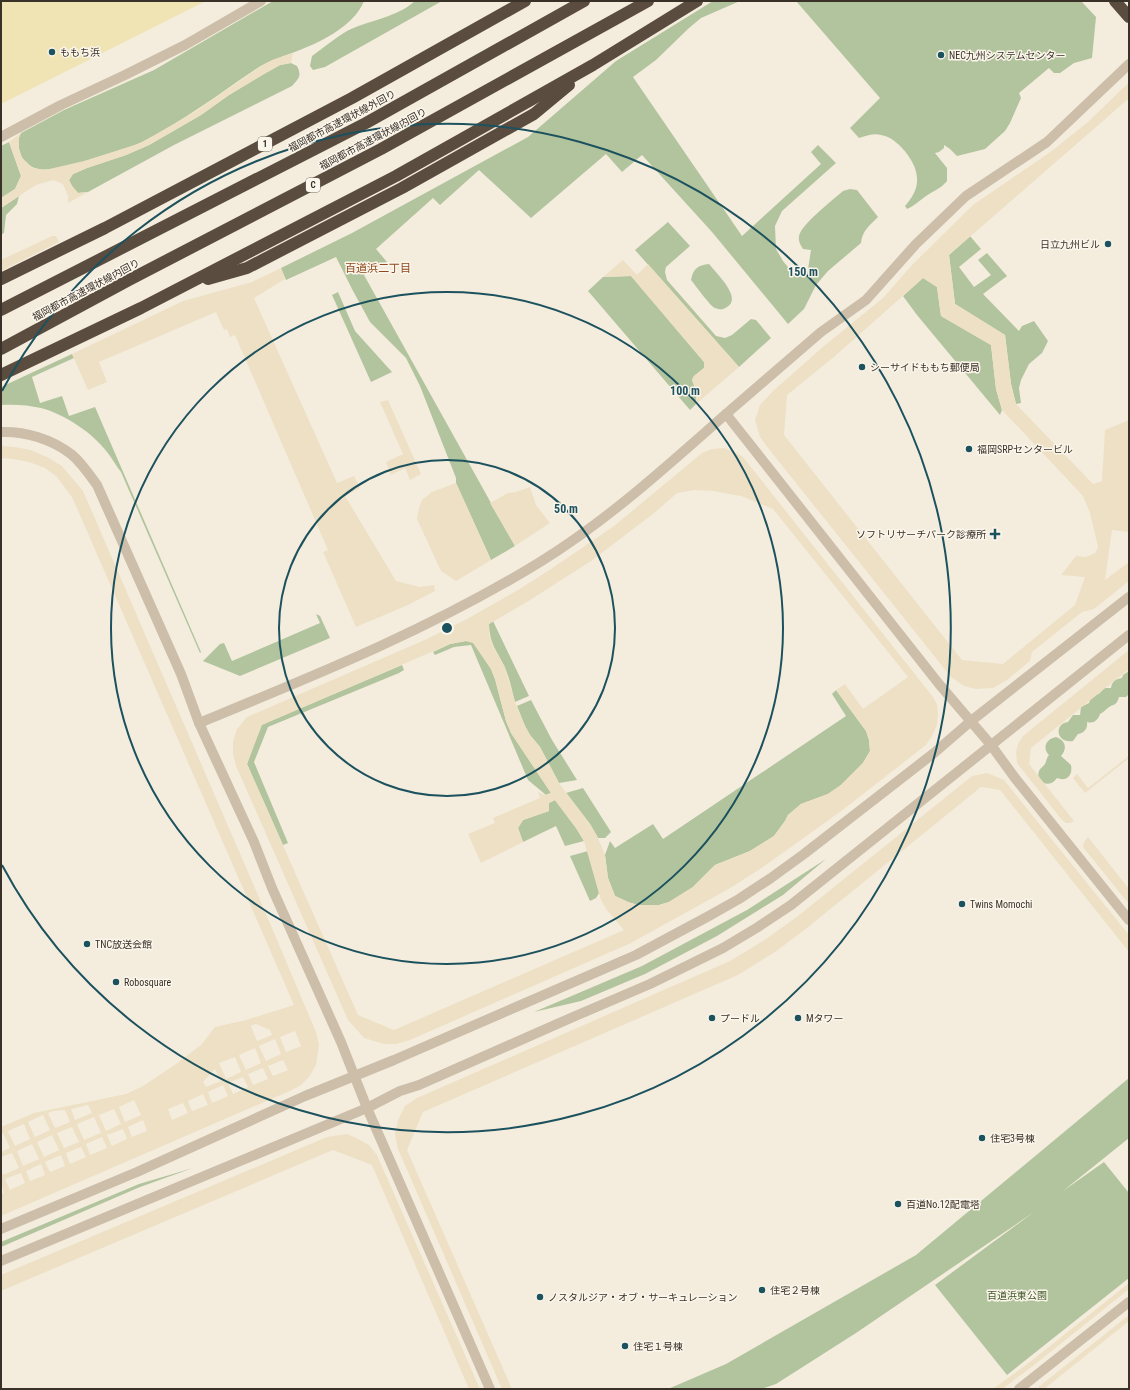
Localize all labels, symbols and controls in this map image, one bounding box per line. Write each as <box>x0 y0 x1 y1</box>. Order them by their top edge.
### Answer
marker: ももち浜 <box>47 47 57 57</box>
place label: ももち浜 <box>60 47 100 58</box>
marker: NEC九州システムセンター <box>936 50 946 60</box>
place label: NEC九州システムセンター <box>949 50 1066 61</box>
street label: 福岡都市高速環状線外回り <box>286 88 398 154</box>
street label: 福岡都市高速環状線内回り <box>317 106 429 172</box>
road number: 1 <box>258 137 272 151</box>
road number: C <box>306 178 320 192</box>
place label: 日立九州ビル <box>1040 239 1100 250</box>
marker: 日立九州ビル <box>1103 239 1113 249</box>
street label: 福岡都市高速環状線内回り <box>30 257 142 323</box>
district label: 百道浜二丁目 <box>345 262 411 275</box>
text: 150 m <box>788 265 818 279</box>
marker: シーサイドももち郵便局 <box>857 362 867 372</box>
place label: シーサイドももち郵便局 <box>870 362 980 373</box>
text: 100 m <box>670 384 700 398</box>
marker: 福岡SRPセンタービル <box>964 444 974 454</box>
place label: 福岡SRPセンタービル <box>977 444 1073 455</box>
text: 50 m <box>554 502 578 516</box>
marker: ソフトリサーチパーク診療所 <box>989 528 1001 540</box>
place label: ソフトリサーチパーク診療所 <box>856 529 986 540</box>
centre of rings <box>440 621 454 635</box>
marker: Twins Momochi <box>957 899 967 909</box>
place label: Twins Momochi <box>970 899 1032 910</box>
marker: TNC放送会館 <box>82 939 92 949</box>
place label: TNC放送会館 <box>95 939 152 950</box>
marker: Robosquare <box>111 977 121 987</box>
place label: Robosquare <box>124 977 171 988</box>
marker: プードル <box>707 1013 717 1023</box>
place label: プードル <box>720 1013 760 1024</box>
marker: Mタワー <box>793 1013 803 1023</box>
place label: Mタワー <box>806 1013 844 1024</box>
marker: 住宅3号棟 <box>977 1133 987 1143</box>
place label: 住宅3号棟 <box>990 1133 1035 1144</box>
marker: 百道No.12配電塔 <box>893 1199 903 1209</box>
place label: 百道No.12配電塔 <box>906 1199 980 1210</box>
marker: 住宅２号棟 <box>757 1285 767 1295</box>
place label: 住宅２号棟 <box>770 1285 820 1296</box>
park label: 百道浜東公園 <box>987 1290 1047 1301</box>
marker: ノスタルジア・オブ・サーキュレーション <box>535 1292 545 1302</box>
place label: ノスタルジア・オブ・サーキュレーション <box>548 1292 738 1303</box>
marker: 住宅１号棟 <box>620 1341 630 1351</box>
place label: 住宅１号棟 <box>633 1341 683 1352</box>

